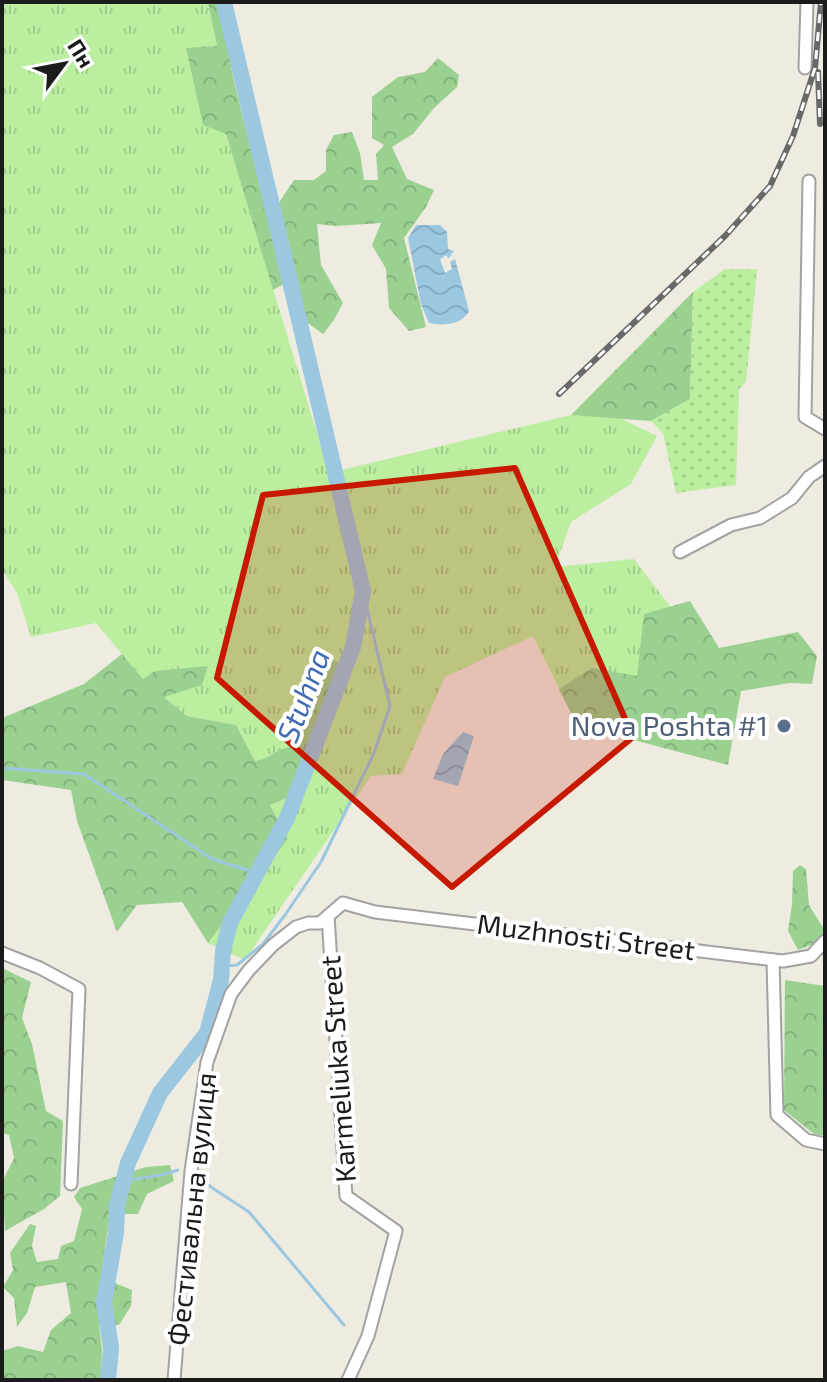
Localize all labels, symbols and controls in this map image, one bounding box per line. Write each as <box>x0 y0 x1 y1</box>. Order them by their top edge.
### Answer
north arrow <box>24 24 104 104</box>
text: Пн <box>63 34 100 72</box>
water label: Stuhna <box>268 644 336 747</box>
place label: Nova Poshta #1 <box>571 708 768 742</box>
marker: Nova Poshta #1 <box>775 717 793 735</box>
street label: Muzhnosti Street <box>475 906 697 966</box>
street label: Karmeliuka Street <box>312 954 362 1184</box>
street label: Фестивальна вулиця <box>160 1071 222 1347</box>

